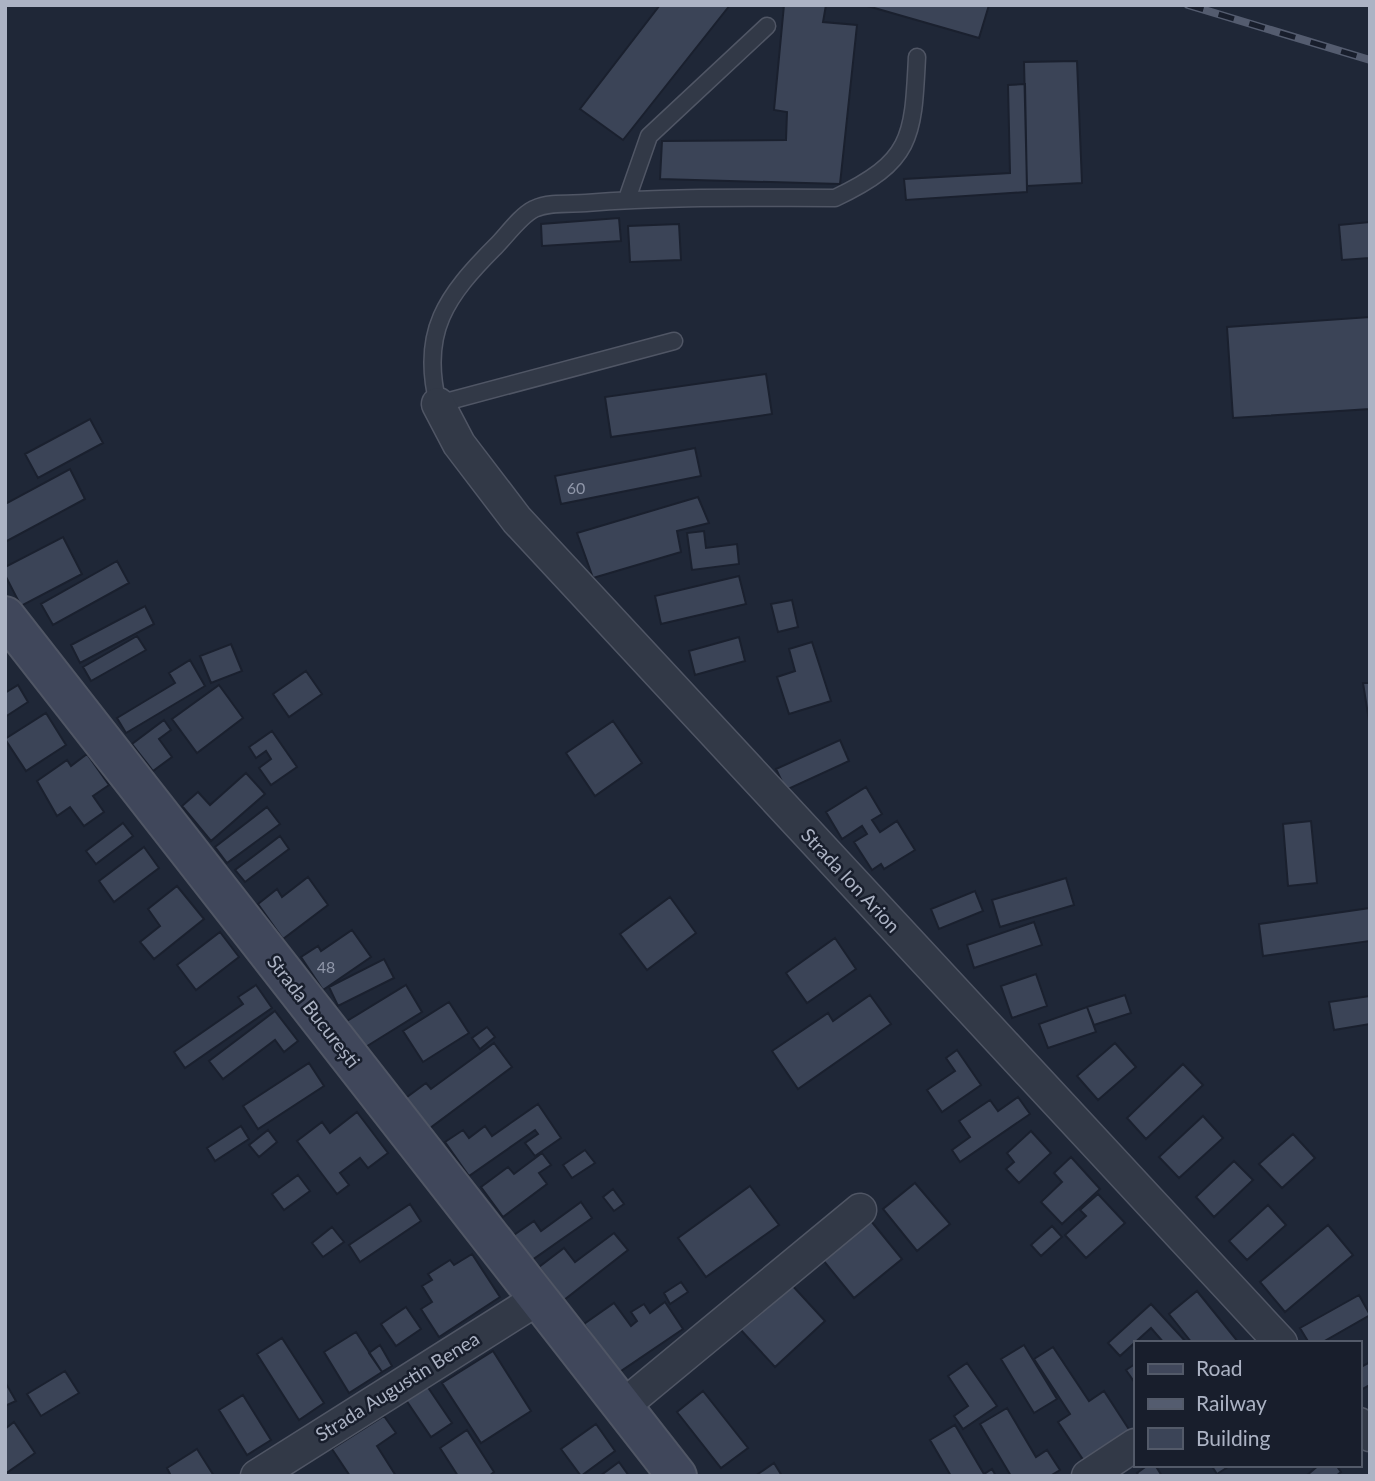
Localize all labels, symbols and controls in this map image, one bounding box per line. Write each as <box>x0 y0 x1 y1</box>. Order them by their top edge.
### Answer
house number: 60 <box>567 478 585 497</box>
street label: Strada Ion Arion <box>797 823 905 937</box>
street label: Strada București <box>263 950 365 1072</box>
house number: 48 <box>317 957 335 976</box>
street label: Strada Augustin Benea <box>311 1326 483 1446</box>
legend <box>1134 1341 1361 1467</box>
text: Road <box>1196 1355 1243 1380</box>
text: Railway <box>1196 1390 1267 1415</box>
text: Building <box>1196 1425 1271 1450</box>

